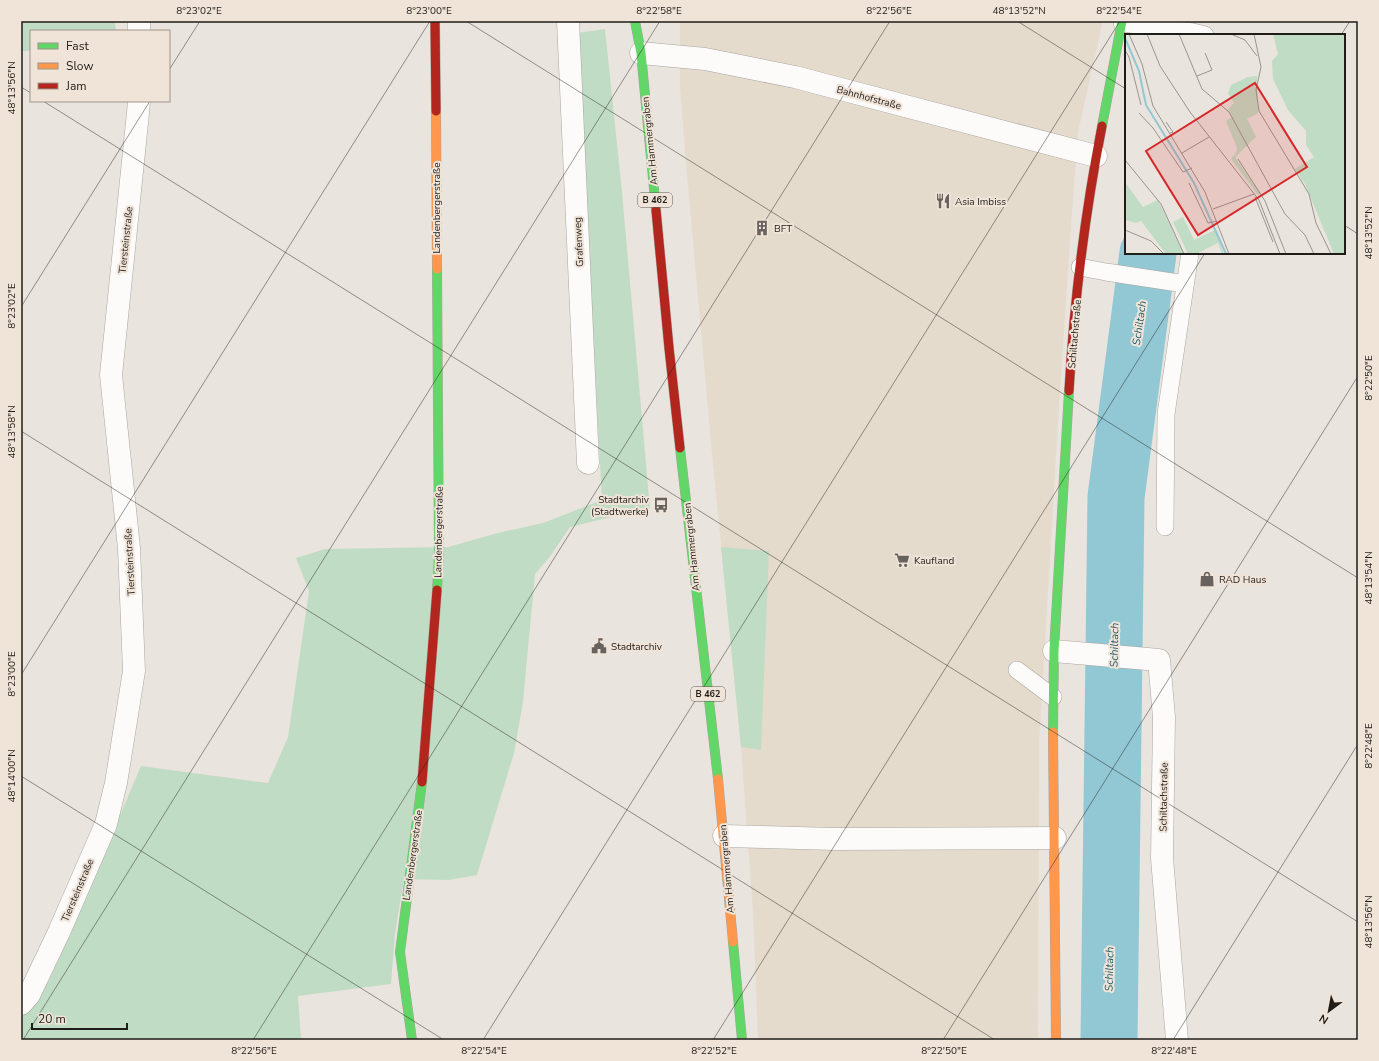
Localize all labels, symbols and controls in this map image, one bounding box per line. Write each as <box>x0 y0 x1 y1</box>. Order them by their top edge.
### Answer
text: 8°23'02"E <box>176 4 222 18</box>
text: 8°23'00"E <box>406 4 452 18</box>
text: 8°22'58"E <box>636 4 682 18</box>
text: 8°22'56"E <box>866 4 912 18</box>
text: 48°13'52"N <box>992 4 1046 18</box>
text: 8°22'54"E <box>1096 4 1142 18</box>
legend <box>30 30 170 102</box>
inset map <box>1125 34 1345 254</box>
text: Fast <box>66 38 89 54</box>
text: Slow <box>66 58 94 74</box>
text: 48°13'56"N <box>5 61 19 115</box>
text: Jam <box>65 78 87 94</box>
street label: Bahnhofstraße <box>835 83 903 113</box>
street label: Am Hammergraben <box>638 96 662 186</box>
street label: Landenbergerstraße <box>430 162 444 254</box>
restaurant icon: Asia Imbiss <box>934 192 952 210</box>
road number: B 462 <box>638 193 672 207</box>
place label: Asia Imbiss <box>955 195 1006 209</box>
street label: Tiersteinstraße <box>116 206 136 274</box>
text: 48°13'52"N <box>1362 206 1376 260</box>
street label: Grafenweg <box>571 217 587 267</box>
building icon: BFT <box>753 219 771 237</box>
place label: BFT <box>774 222 792 236</box>
text: 8°23'02"E <box>5 283 19 329</box>
street label: Schiltachstraße <box>1065 299 1085 369</box>
water label: Schiltach <box>1129 300 1150 346</box>
text: 8°22'50"E <box>1362 355 1376 401</box>
text: 48°13'58"N <box>5 405 19 459</box>
street label: Landenbergerstraße <box>431 486 447 578</box>
place label: Stadtarchiv (Stadtwerke) <box>591 493 650 519</box>
bus stop icon: Stadtarchiv (Stadtwerke) <box>652 496 670 514</box>
street label: Am Hammergraben <box>680 502 704 592</box>
street label: Tiersteinstraße <box>121 528 139 596</box>
supermarket icon: Kaufland <box>893 551 911 569</box>
text: 48°13'54"N <box>1362 551 1376 605</box>
place label: Kaufland <box>914 554 954 568</box>
shop icon: RAD Haus <box>1198 570 1216 588</box>
place label: RAD Haus <box>1219 573 1266 587</box>
water label: Schiltach <box>1107 622 1122 668</box>
public building icon: Stadtarchiv <box>590 637 608 655</box>
place label: Stadtarchiv <box>611 640 663 654</box>
text: 8°23'00"E <box>5 651 19 697</box>
road number: B 462 <box>691 687 725 701</box>
text: 8°22'48"E <box>1362 723 1376 769</box>
text: 48°14'00"N <box>5 749 19 803</box>
street label: Schiltachstraße <box>1156 762 1172 832</box>
street label: Landenbergerstraße <box>400 809 426 901</box>
street label: Am Hammergraben <box>716 824 738 914</box>
street label: Tiersteinstraße <box>58 857 98 924</box>
text: 48°13'56"N <box>1362 895 1376 949</box>
water label: Schiltach <box>1102 946 1117 992</box>
north arrow <box>1309 991 1349 1031</box>
scale bar <box>32 1005 127 1031</box>
text: 20 m <box>38 1011 66 1027</box>
text: N <box>1316 1011 1331 1028</box>
text: 8°22'56"E <box>231 1044 277 1058</box>
text: 8°22'54"E <box>461 1044 507 1058</box>
text: 8°22'52"E <box>691 1044 737 1058</box>
text: 8°22'50"E <box>921 1044 967 1058</box>
text: 8°22'48"E <box>1151 1044 1197 1058</box>

